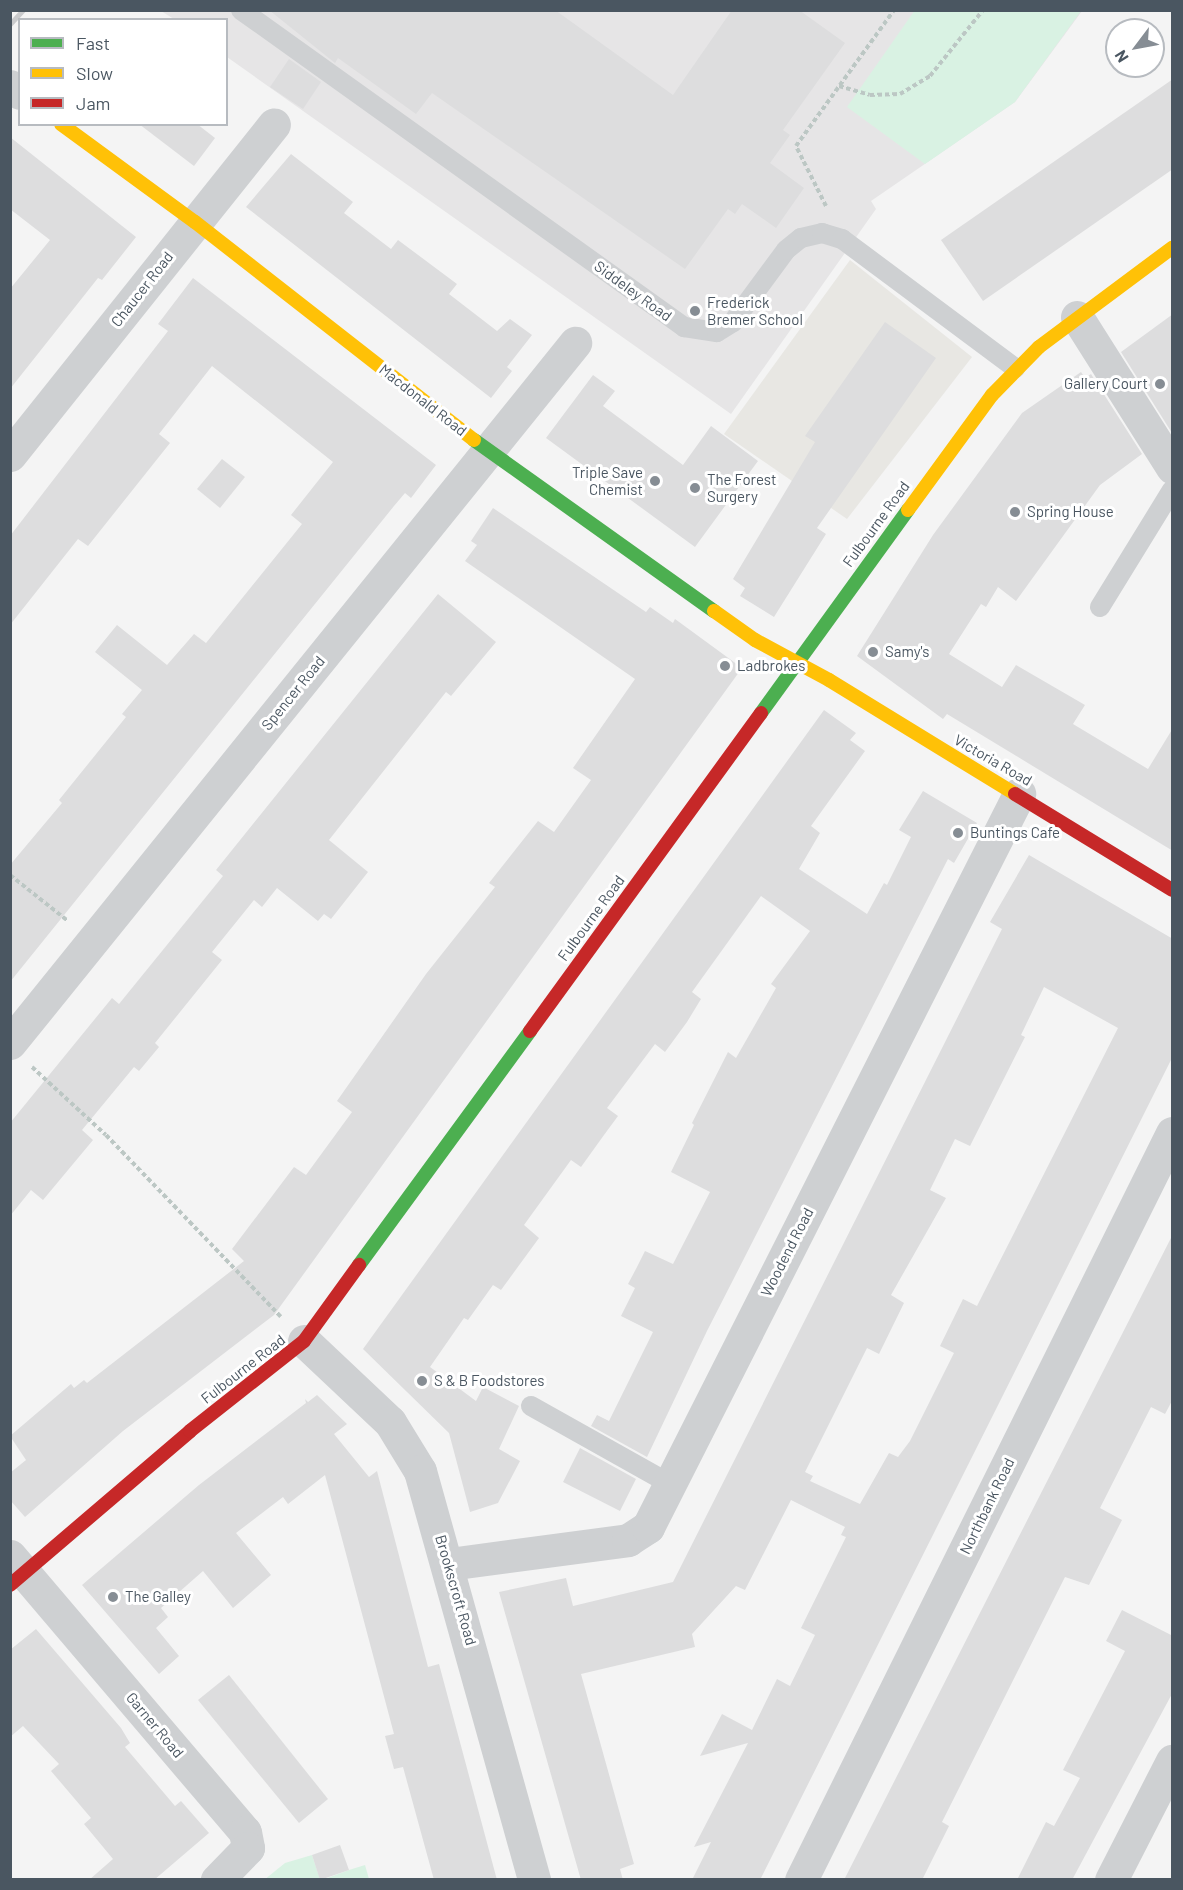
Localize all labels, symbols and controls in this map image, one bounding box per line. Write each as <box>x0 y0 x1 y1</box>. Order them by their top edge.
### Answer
legend <box>18 18 228 126</box>
north arrow <box>1105 18 1165 78</box>
text: Fast <box>76 32 110 54</box>
text: N <box>1110 47 1132 66</box>
text: Slow <box>76 62 113 84</box>
text: Jam <box>76 92 110 114</box>
street label: Chaucer Road <box>107 248 177 330</box>
street label: Siddeley Road <box>591 257 675 325</box>
place label: Frederick Bremer School <box>707 293 803 328</box>
marker: Frederick Bremer School <box>688 304 702 318</box>
street label: Macdonald Road <box>376 360 470 440</box>
place label: Gallery Court <box>1064 375 1148 393</box>
marker: Gallery Court <box>1153 377 1167 391</box>
place label: Triple Save Chemist <box>572 463 643 498</box>
place label: The Forest Surgery <box>707 470 777 505</box>
marker: Triple Save Chemist <box>648 474 662 488</box>
street label: Fulbourne Road <box>839 478 913 570</box>
marker: The Forest Surgery <box>688 481 702 495</box>
place label: Spring House <box>1027 503 1114 521</box>
marker: Spring House <box>1008 505 1022 519</box>
place label: Samy's <box>885 643 929 661</box>
marker: Samy's <box>866 645 880 659</box>
street label: Spencer Road <box>258 652 328 734</box>
place label: Ladbrokes <box>737 657 805 675</box>
marker: Ladbrokes <box>718 659 732 673</box>
street label: Victoria Road <box>951 730 1035 790</box>
place label: Buntings Cafe <box>970 824 1060 842</box>
marker: Buntings Cafe <box>951 826 965 840</box>
street label: Fulbourne Road <box>554 872 628 964</box>
street label: Woodend Road <box>757 1205 817 1299</box>
street label: Fulbourne Road <box>197 1331 289 1407</box>
place label: S & B Foodstores <box>434 1372 545 1390</box>
marker: S & B Foodstores <box>415 1374 429 1388</box>
street label: Northbank Road <box>956 1455 1018 1557</box>
street label: Brookscroft Road <box>432 1533 480 1647</box>
place label: The Galley <box>125 1588 191 1606</box>
marker: The Galley <box>106 1590 120 1604</box>
street label: Garner Road <box>122 1689 188 1761</box>

